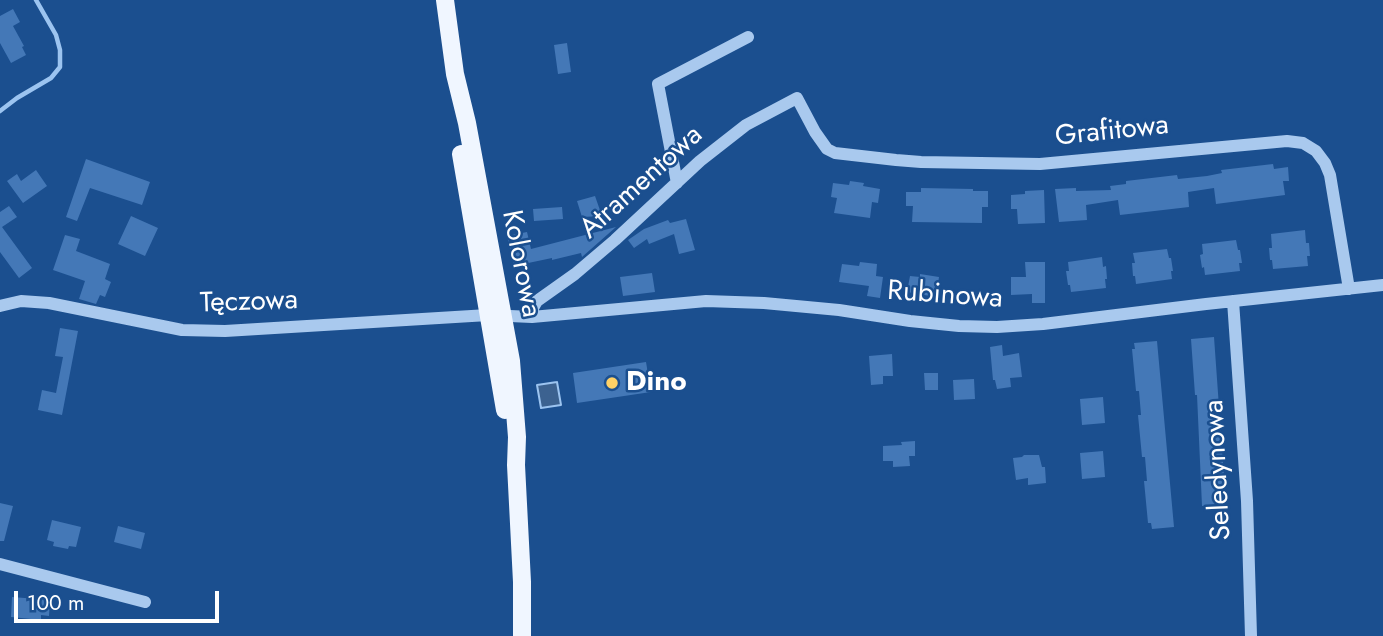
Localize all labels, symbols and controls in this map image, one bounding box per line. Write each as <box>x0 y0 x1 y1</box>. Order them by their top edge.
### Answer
street label: Grafitowa <box>1053 109 1171 155</box>
street label: Atramentowa <box>574 119 710 247</box>
street label: Kolorowa <box>493 208 547 320</box>
street label: Rubinowa <box>886 275 1004 317</box>
street label: Tęczowa <box>200 285 298 321</box>
place label: Dino <box>626 366 687 400</box>
marker: Dino <box>604 375 620 391</box>
street label: Seledynowa <box>1199 399 1239 541</box>
scale bar <box>18 576 222 620</box>
text: 100 m <box>27 588 84 618</box>

